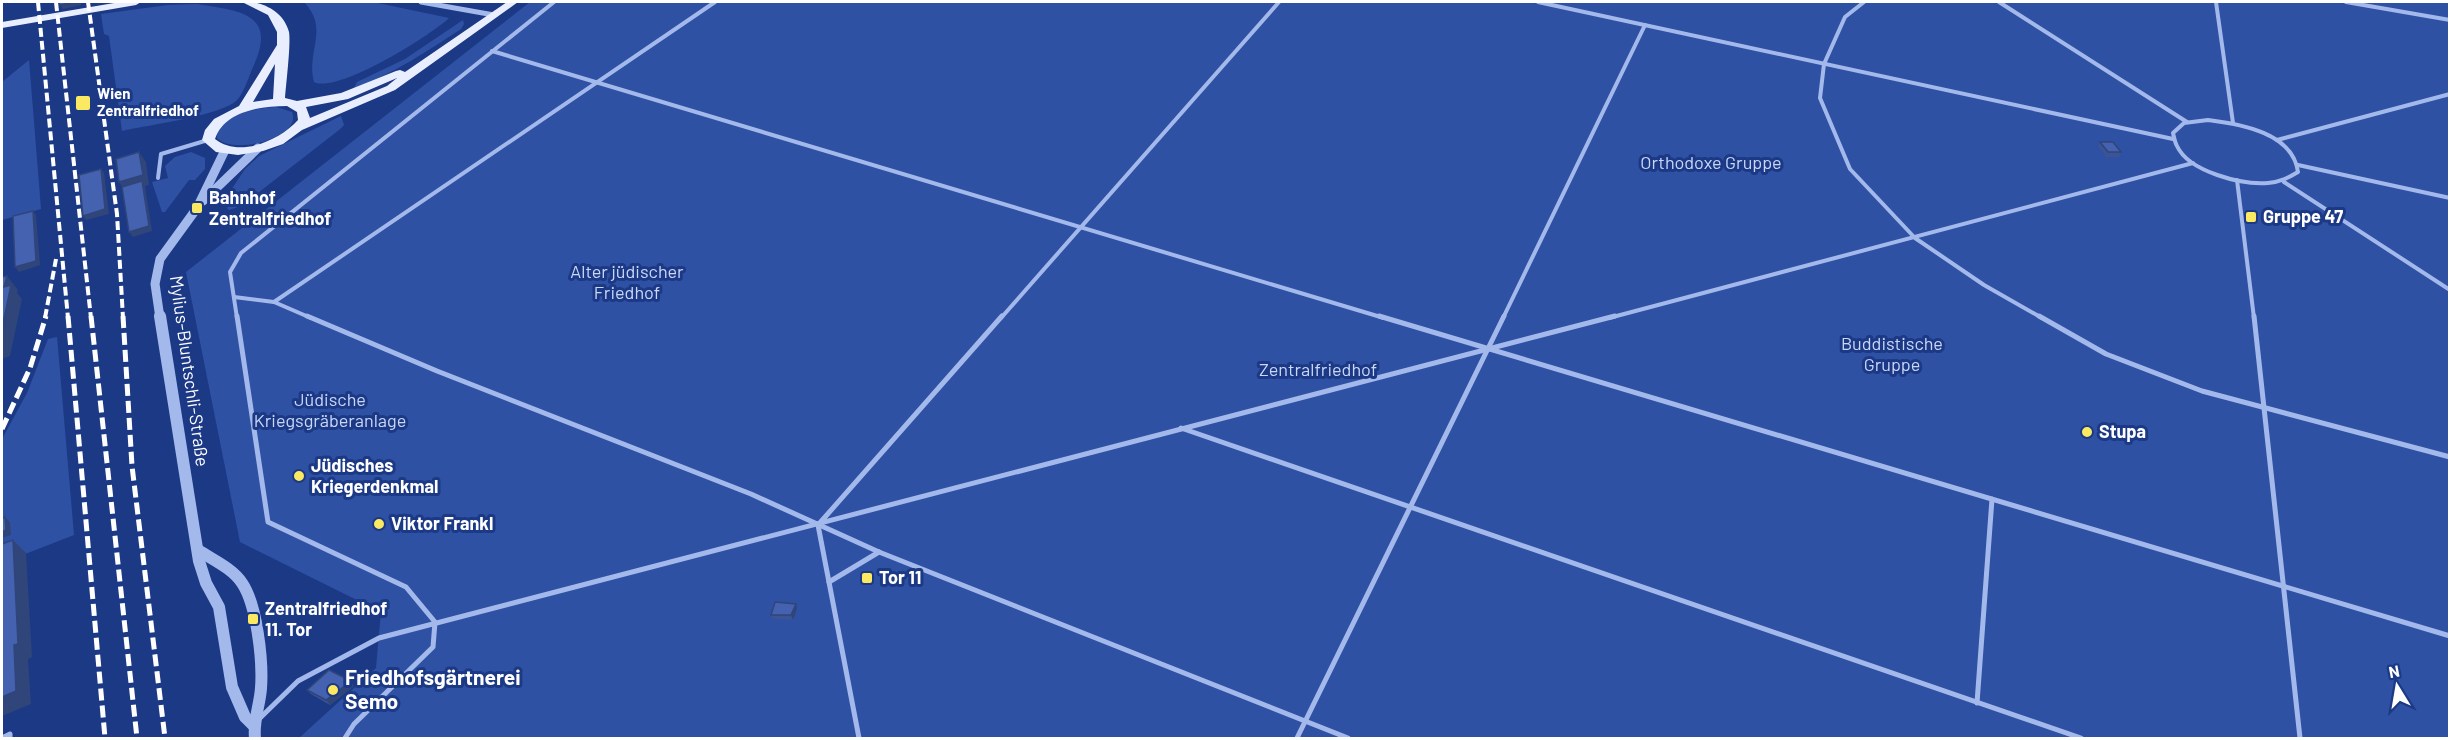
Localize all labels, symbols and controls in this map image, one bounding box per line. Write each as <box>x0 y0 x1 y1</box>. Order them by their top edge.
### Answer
place label: Wien Zentralfriedhof <box>97 84 199 119</box>
marker: Wien Zentralfriedhof <box>74 94 92 112</box>
park label: Orthodoxe Gruppe <box>1640 151 1782 173</box>
place label: Bahnhof Zentralfriedhof <box>209 186 331 229</box>
marker: Bahnhof Zentralfriedhof <box>190 201 204 215</box>
place label: Gruppe 47 <box>2263 205 2343 227</box>
marker: Gruppe 47 <box>2244 210 2258 224</box>
park label: Alter jüdischer Friedhof <box>570 260 684 303</box>
street label: Mylius-Bluntschli-Straße <box>166 274 214 468</box>
park label: Buddistische Gruppe <box>1841 332 1943 375</box>
park label: Zentralfriedhof <box>1259 358 1377 380</box>
park label: Jüdische Kriegsgräberanlage <box>254 388 406 431</box>
place label: Stupa <box>2099 420 2146 442</box>
marker: Stupa <box>2080 425 2094 439</box>
place label: Jüdisches Kriegerdenkmal <box>311 454 438 497</box>
marker: Jüdisches Kriegerdenkmal <box>292 469 306 483</box>
place label: Viktor Frankl <box>391 512 493 534</box>
marker: Viktor Frankl <box>372 517 386 531</box>
place label: Tor 11 <box>879 566 921 588</box>
marker: Tor 11 <box>860 571 874 585</box>
place label: Zentralfriedhof 11. Tor <box>265 597 387 640</box>
marker: Zentralfriedhof 11. Tor <box>246 612 260 626</box>
north arrow <box>2367 656 2427 716</box>
text: N <box>2387 660 2401 681</box>
place label: Friedhofsgärtnerei Semo <box>345 664 521 713</box>
marker: Friedhofsgärtnerei Semo <box>326 683 340 697</box>

